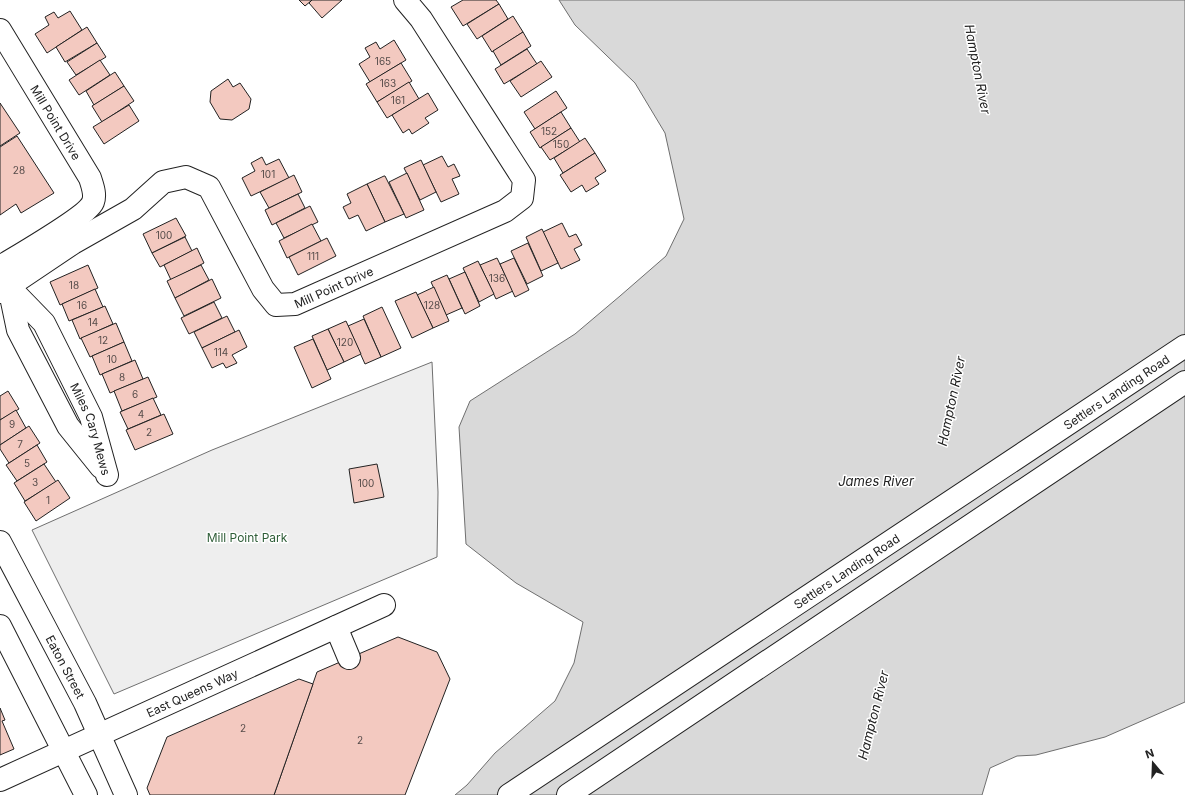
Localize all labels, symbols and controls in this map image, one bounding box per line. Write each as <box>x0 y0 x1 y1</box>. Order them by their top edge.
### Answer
water label: Hampton River <box>961 23 995 116</box>
house number: 165 <box>375 55 391 67</box>
house number: 163 <box>380 77 396 89</box>
street label: Mill Point Drive <box>28 82 85 162</box>
house number: 161 <box>391 94 405 106</box>
house number: 152 <box>541 125 557 137</box>
house number: 150 <box>553 138 569 150</box>
house number: 28 <box>13 164 25 176</box>
house number: 101 <box>261 168 275 180</box>
house number: 100 <box>156 229 172 241</box>
house number: 111 <box>307 250 319 262</box>
street label: Mill Point Drive <box>292 263 375 311</box>
house number: 136 <box>489 272 505 284</box>
house number: 18 <box>69 279 79 291</box>
house number: 16 <box>77 299 87 311</box>
house number: 128 <box>424 299 440 311</box>
house number: 14 <box>88 316 98 328</box>
house number: 12 <box>98 334 108 346</box>
house number: 120 <box>337 336 353 348</box>
house number: 114 <box>214 346 228 358</box>
street label: Settlers Landing Road <box>1060 351 1172 432</box>
house number: 10 <box>107 353 117 365</box>
water label: Hampton River <box>934 354 969 447</box>
house number: 8 <box>119 371 125 383</box>
street label: Miles Cary Mews <box>68 380 114 477</box>
house number: 6 <box>132 388 138 400</box>
house number: 4 <box>138 408 144 420</box>
house number: 9 <box>9 418 15 430</box>
house number: 2 <box>146 426 152 438</box>
house number: 7 <box>17 438 23 450</box>
house number: 5 <box>24 457 30 469</box>
water label: James River <box>838 473 915 489</box>
house number: 3 <box>32 476 38 488</box>
house number: 100 <box>358 477 374 489</box>
house number: 1 <box>46 494 50 506</box>
park label: Mill Point Park <box>207 530 288 545</box>
street label: Settlers Landing Road <box>791 530 902 612</box>
street label: Eaton Street <box>43 633 89 701</box>
street label: East Queens Way <box>144 665 241 720</box>
water label: Hampton River <box>854 668 892 761</box>
house number: 2 <box>240 722 246 734</box>
house number: 2 <box>357 734 363 746</box>
north arrow <box>1133 743 1173 783</box>
text: N <box>1143 746 1156 762</box>

